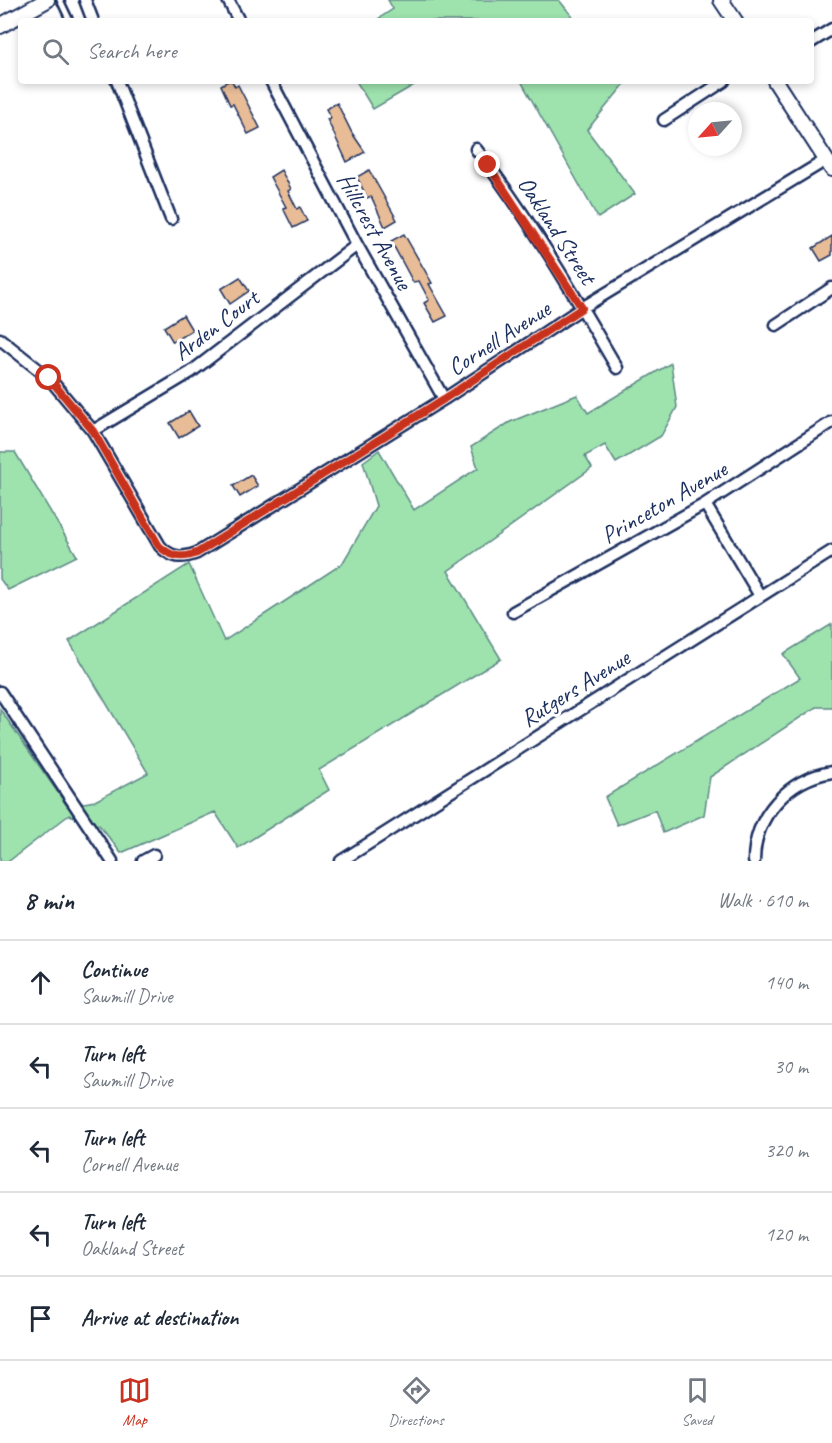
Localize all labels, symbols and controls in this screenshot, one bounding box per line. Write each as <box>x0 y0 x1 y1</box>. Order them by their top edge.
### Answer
search box <box>18 18 814 84</box>
icon: search <box>39 35 72 68</box>
text: Search here <box>87 37 177 65</box>
north arrow <box>688 102 742 156</box>
route end <box>474 151 500 177</box>
street label: Hillcrest Avenue <box>331 167 420 297</box>
street label: Oakland Street <box>511 170 604 291</box>
street label: Arden Court <box>167 282 266 367</box>
street label: Cornell Avenue <box>442 293 558 382</box>
route start <box>35 364 61 390</box>
street label: Princeton Avenue <box>596 453 734 550</box>
street label: Rutgers Avenue <box>515 641 637 733</box>
text: 8 min <box>24 884 74 917</box>
text: Walk · 610 m <box>718 888 808 913</box>
text: Continue <box>81 956 147 984</box>
icon: ahead <box>24 966 57 999</box>
text: 140 m <box>765 970 808 995</box>
text: Sawmill Drive <box>81 984 173 1009</box>
text: Turn left <box>81 1040 145 1068</box>
icon: left <box>24 1050 57 1083</box>
text: 30 m <box>774 1054 808 1079</box>
text: Sawmill Drive <box>81 1068 173 1093</box>
text: Turn left <box>81 1124 145 1152</box>
icon: left <box>24 1134 57 1167</box>
text: 320 m <box>765 1138 808 1163</box>
text: Cornell Avenue <box>81 1152 178 1177</box>
text: Turn left <box>81 1208 145 1236</box>
icon: left <box>24 1218 57 1251</box>
text: 120 m <box>765 1222 808 1247</box>
text: Oakland Street <box>81 1236 183 1261</box>
icon: arrive <box>24 1302 57 1335</box>
text: Arrive at destination <box>81 1304 238 1332</box>
tab: Map <box>118 1374 151 1430</box>
tab: Directions <box>388 1374 444 1430</box>
tab: Saved <box>681 1374 714 1430</box>

